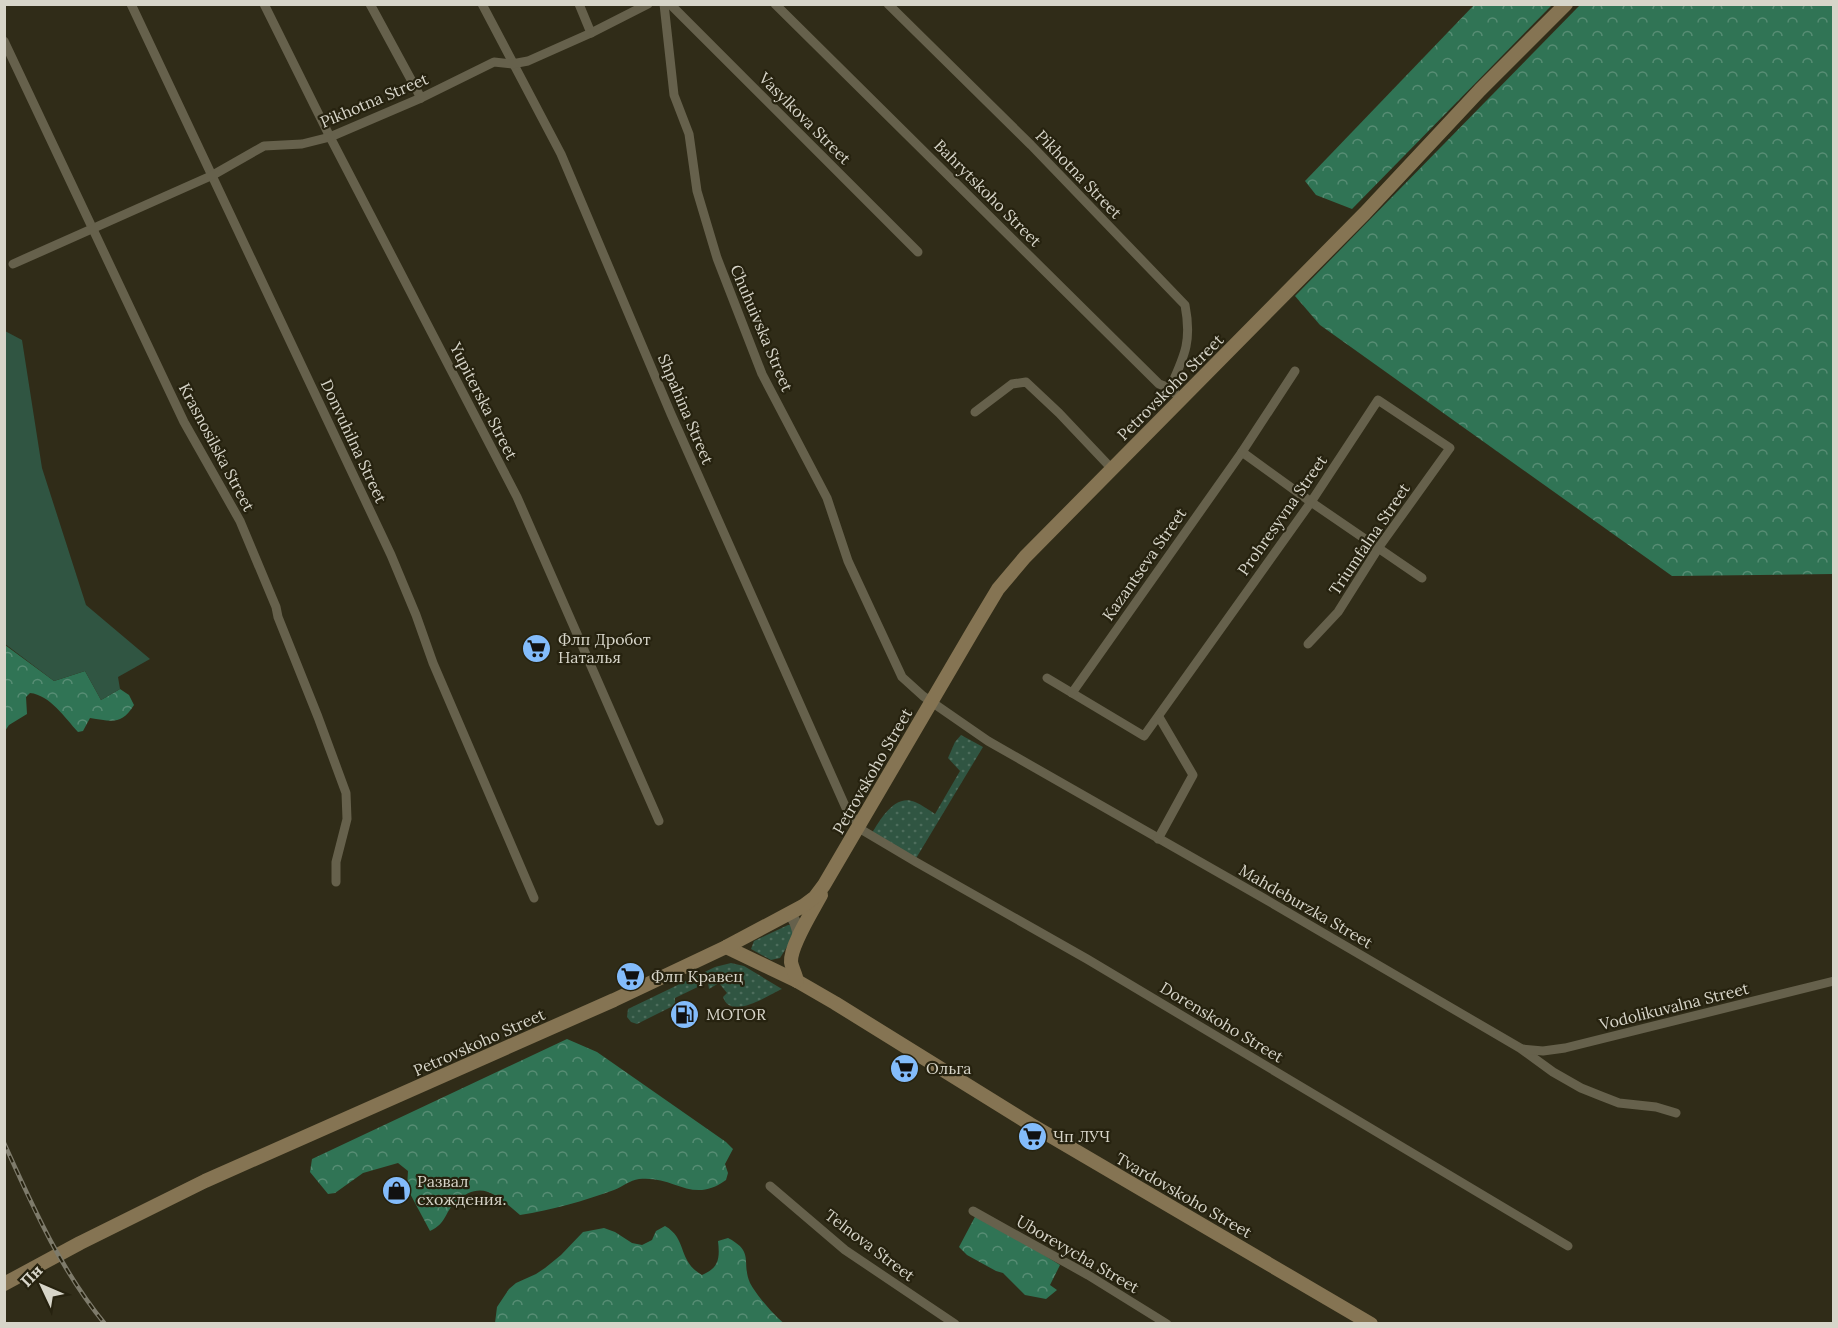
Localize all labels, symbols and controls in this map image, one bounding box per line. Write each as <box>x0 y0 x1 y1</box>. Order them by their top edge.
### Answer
street label: Vasylkova Street <box>754 67 856 169</box>
street label: Pikhotna Street <box>317 68 432 132</box>
street label: Pikhotna Street <box>1032 126 1127 223</box>
street label: Bahrytskoho Street <box>930 135 1046 251</box>
street label: Chuhuivska Street <box>726 262 798 395</box>
street label: Petrovskoho Street <box>1113 329 1228 444</box>
street label: Yupiterska Street <box>445 338 523 464</box>
street label: Shpahina Street <box>654 351 719 468</box>
street label: Donvuhilna Street <box>317 376 392 507</box>
street label: Krasnosilska Street <box>175 379 260 515</box>
street label: Prohresyvna Street <box>1233 450 1331 579</box>
street label: Triumfalna Street <box>1324 479 1414 599</box>
street label: Kazantseva Street <box>1098 503 1191 624</box>
place label: Флп Дробот Наталья <box>558 629 651 667</box>
supermarket icon: Флп Дробот Наталья <box>521 632 553 664</box>
street label: Petrovskoho Street <box>828 704 917 838</box>
street label: Mahdeburzka Street <box>1236 860 1377 953</box>
supermarket icon: Флп Кравец <box>614 960 646 992</box>
place label: Флп Кравец <box>651 966 743 986</box>
street label: Dorenskoho Street <box>1157 977 1288 1067</box>
street label: Vodolikuvalna Street <box>1596 978 1751 1034</box>
fuel station icon: MOTOR <box>669 998 701 1030</box>
street label: Petrovskoho Street <box>410 1004 549 1080</box>
place label: MOTOR <box>706 1004 767 1024</box>
supermarket icon: Ольга <box>889 1052 921 1084</box>
place label: Ольга <box>926 1058 972 1078</box>
supermarket icon: Чп ЛУЧ <box>1016 1120 1048 1152</box>
place label: Чп ЛУЧ <box>1053 1126 1110 1146</box>
street label: Tvardovskoho Street <box>1112 1148 1256 1243</box>
place label: Развал схождения. <box>417 1171 507 1209</box>
shop icon: Развал схождения. <box>380 1174 412 1206</box>
street label: Telnova Street <box>821 1205 919 1286</box>
street label: Uborevycha Street <box>1013 1211 1144 1298</box>
north arrow <box>12 1256 72 1316</box>
text: Пн <box>16 1260 46 1291</box>

